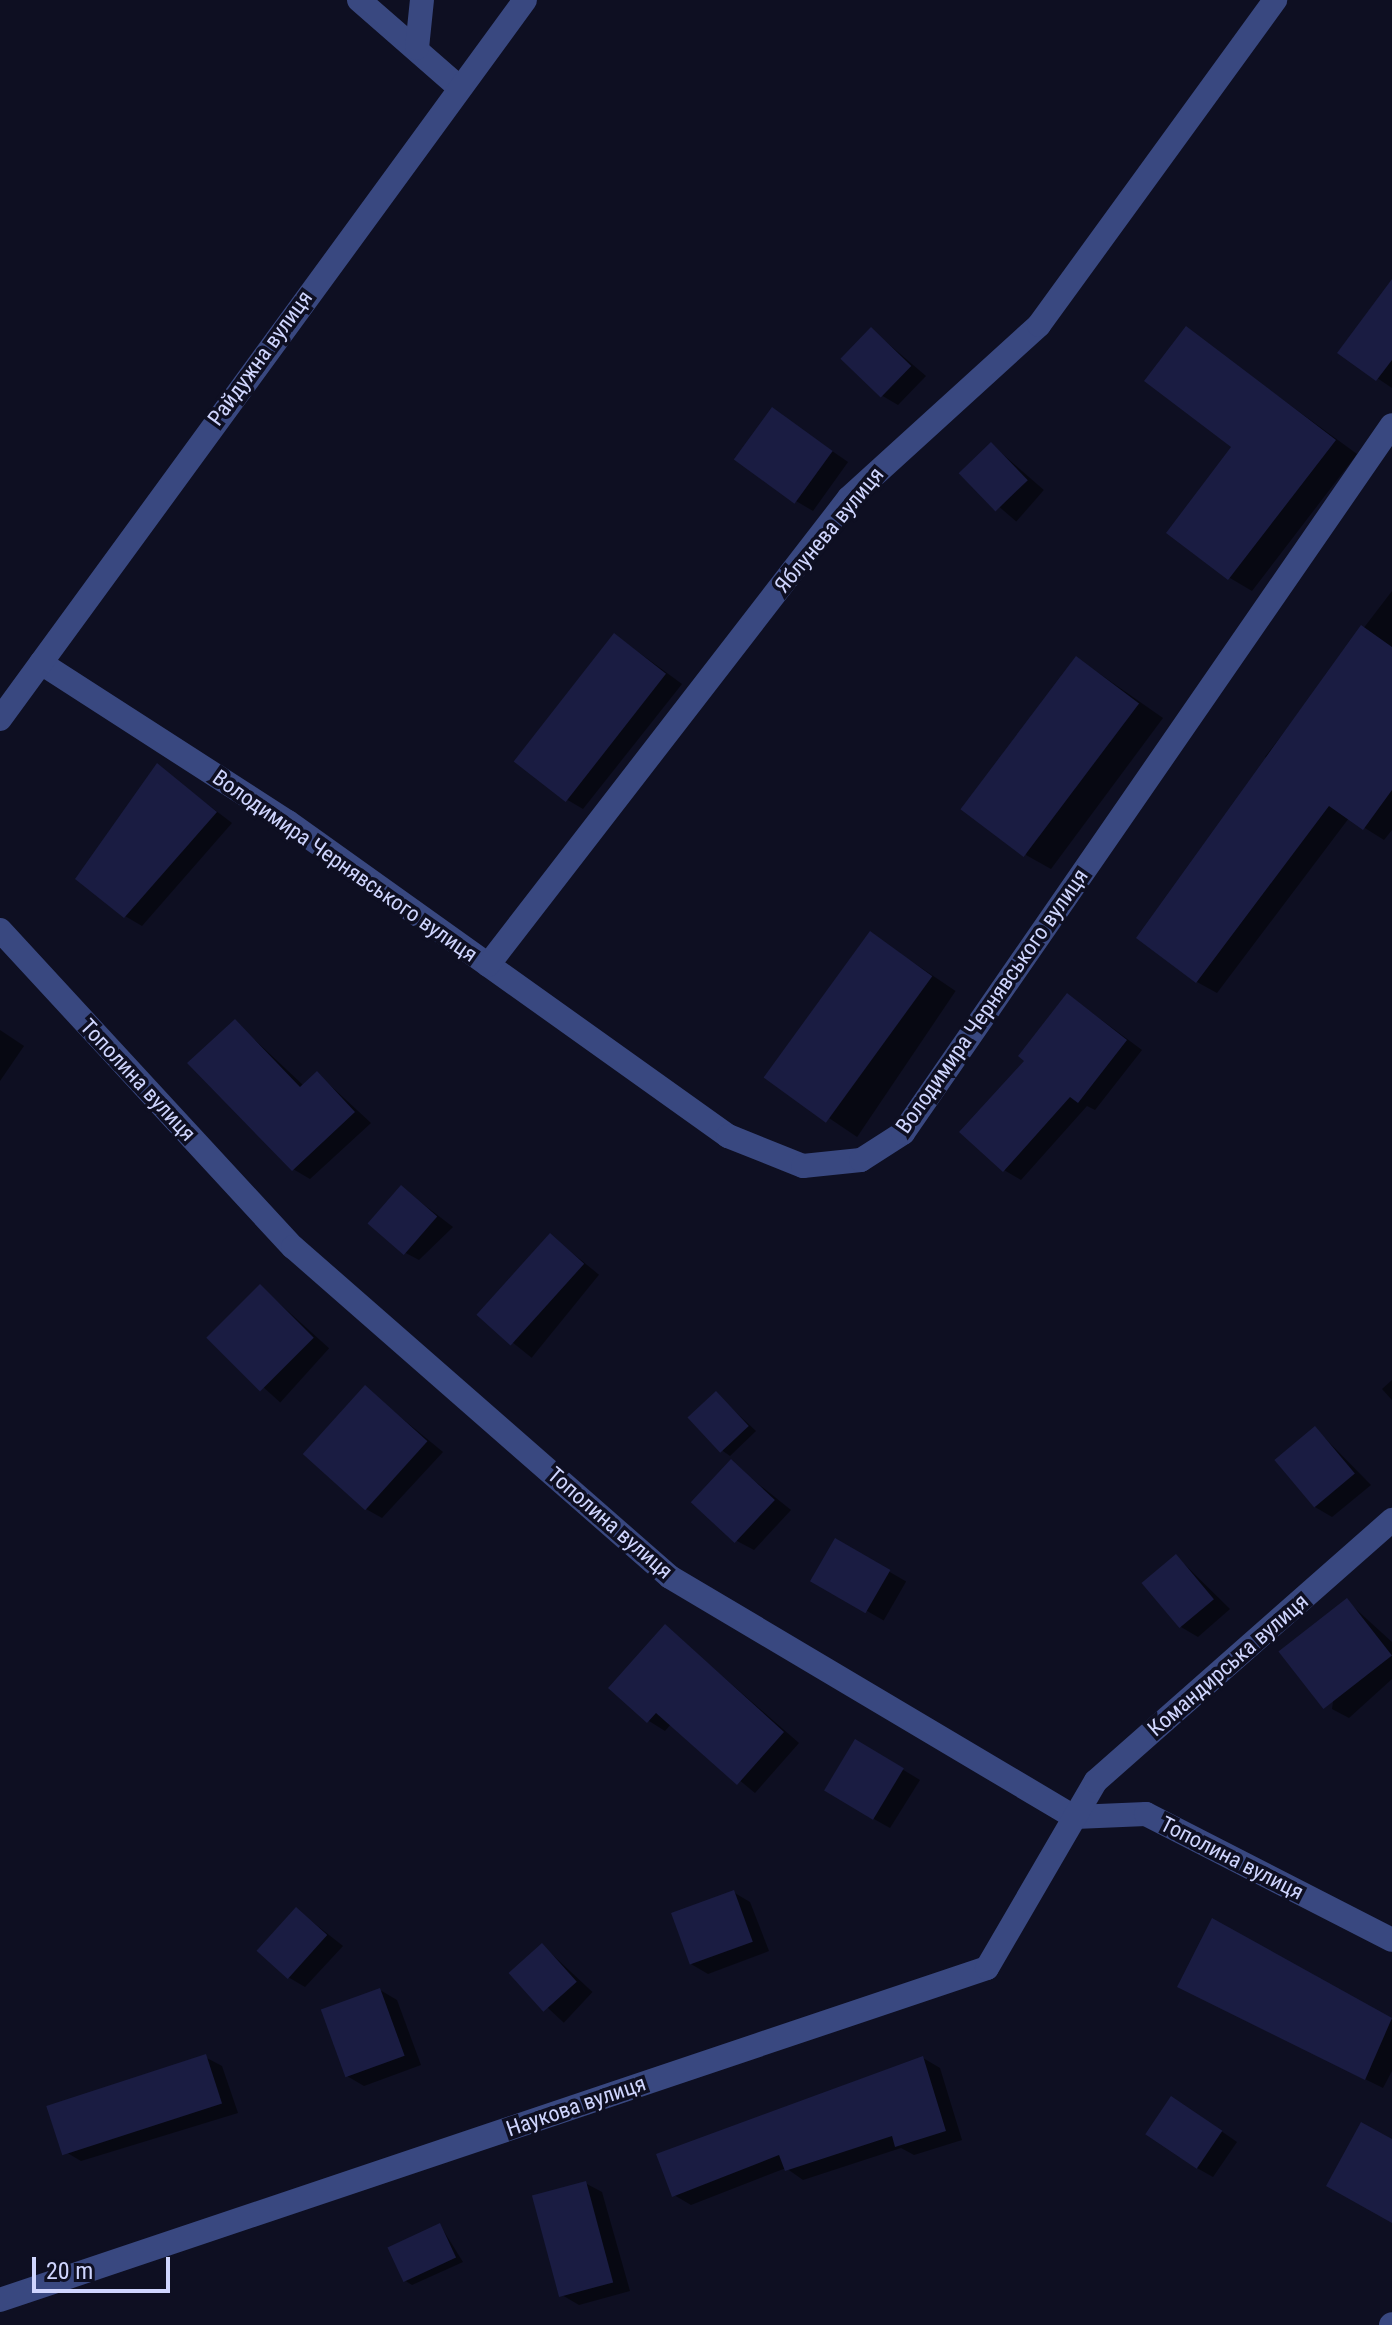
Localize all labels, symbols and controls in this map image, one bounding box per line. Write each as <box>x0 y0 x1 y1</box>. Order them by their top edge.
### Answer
street label: Райдужна вулиця <box>202 285 318 431</box>
street label: Яблунева вулиця <box>769 462 889 598</box>
street label: Володимира Чернявського вулиця <box>208 764 482 968</box>
street label: Володимира Чернявського вулиця <box>890 864 1094 1138</box>
street label: Тополина вулиця <box>75 1014 201 1146</box>
street label: Тополина вулиця <box>542 1462 678 1584</box>
street label: Командирська вулиця <box>1142 1588 1314 1742</box>
street label: Тополина вулиця <box>1156 1811 1308 1905</box>
street label: Наукова вулиця <box>503 2070 649 2142</box>
scale bar <box>36 2241 174 2291</box>
text: 20 m <box>46 2257 93 2285</box>

